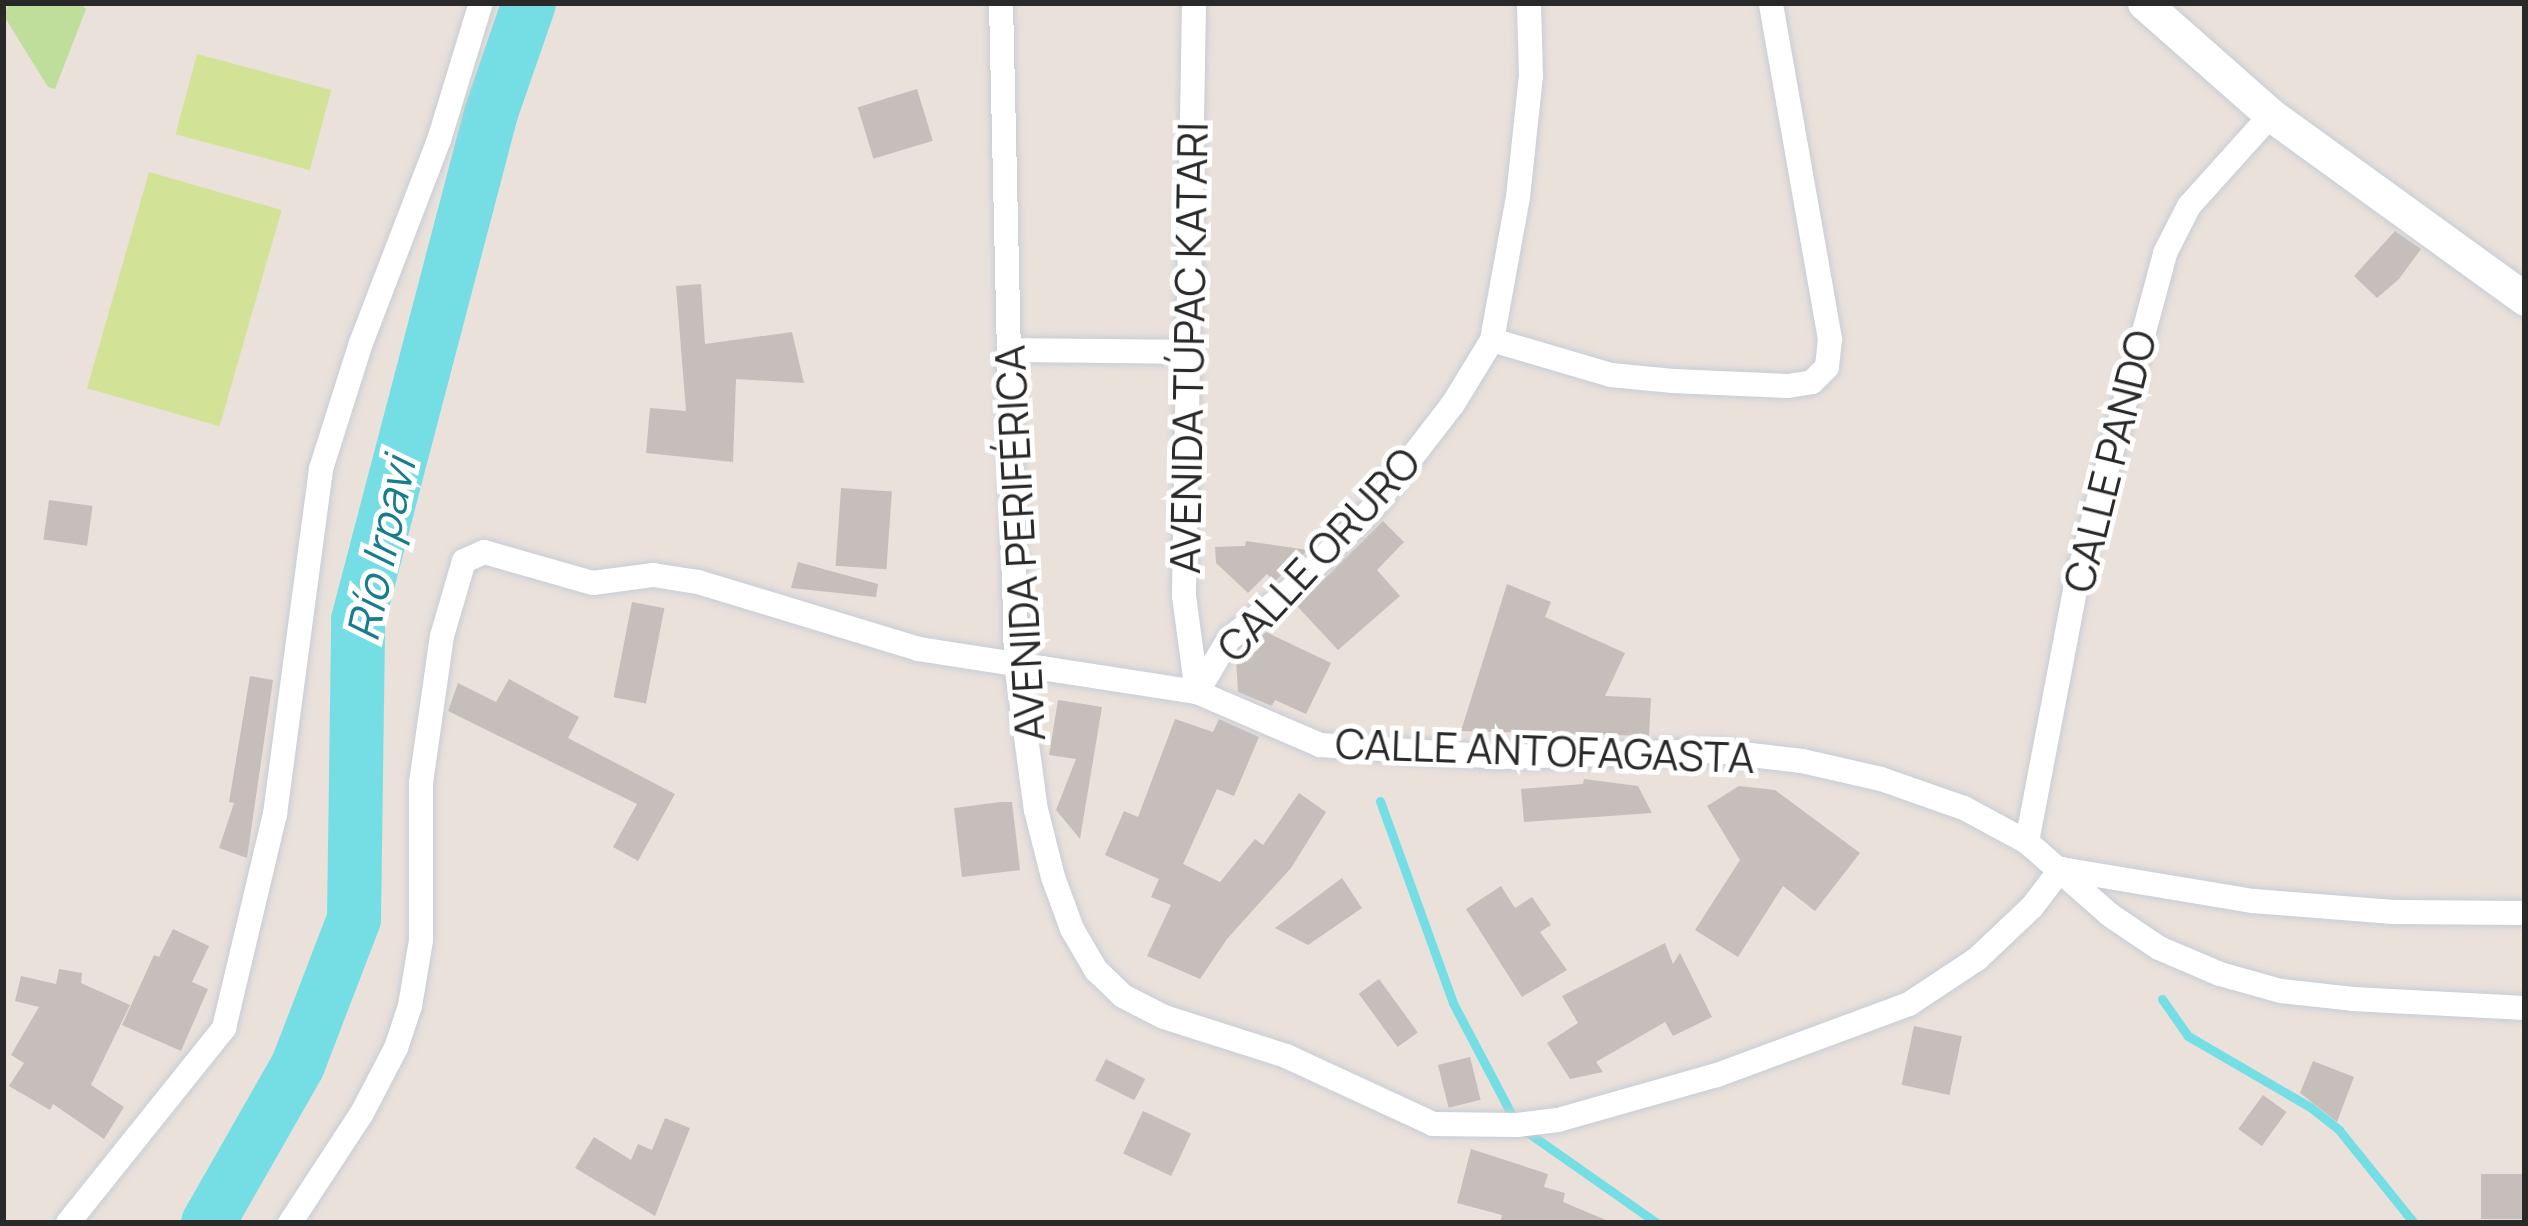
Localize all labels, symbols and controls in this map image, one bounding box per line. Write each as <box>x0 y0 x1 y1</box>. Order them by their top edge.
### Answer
street label: AVENIDA TÚPAC KATARI <box>1159 122 1217 574</box>
street label: CALLE PANDO <box>2052 325 2166 597</box>
street label: AVENIDA PERIFÉRICA <box>983 344 1055 742</box>
street label: CALLE ORURO <box>1206 437 1430 671</box>
water label: Río Irpavi <box>335 453 427 645</box>
street label: CALLE ANTOFAGASTA <box>1334 717 1756 783</box>

